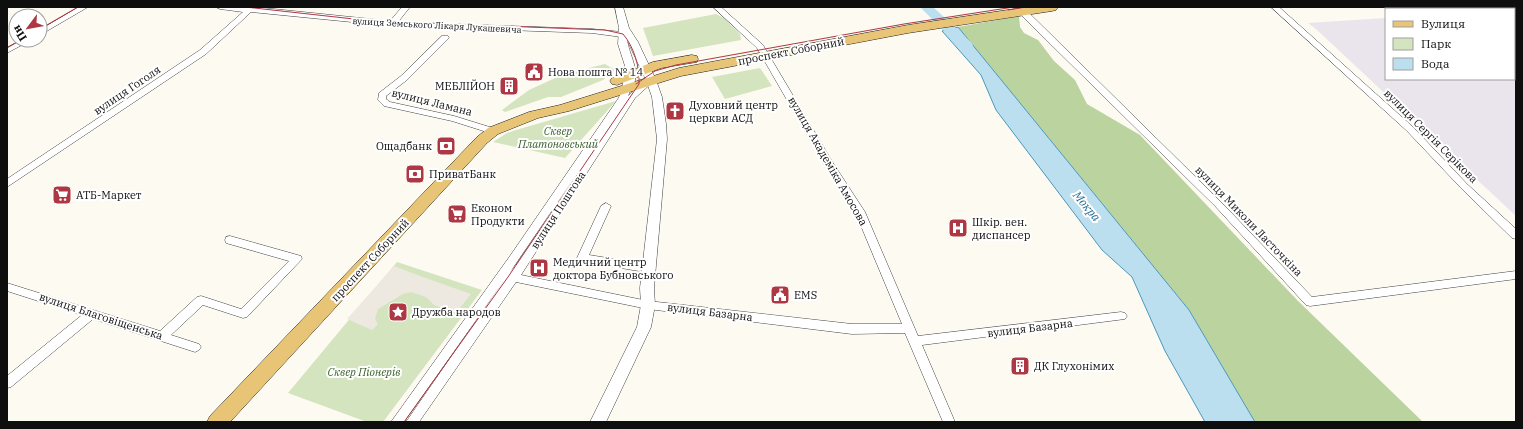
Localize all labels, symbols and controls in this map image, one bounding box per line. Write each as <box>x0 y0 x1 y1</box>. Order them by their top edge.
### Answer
north arrow <box>8 8 48 48</box>
legend <box>1385 8 1515 80</box>
street label: вулиця Земського Лікаря Лукашевича <box>352 15 522 35</box>
text: Вулиця <box>1421 16 1465 31</box>
text: Пн <box>9 22 30 44</box>
street label: проспект Соборний <box>737 34 845 68</box>
text: Парк <box>1421 36 1451 51</box>
text: Вода <box>1421 56 1450 71</box>
public building icon: Нова пошта № 14 <box>523 61 545 83</box>
street label: вулиця Гоголя <box>91 62 163 118</box>
place label: Нова пошта № 14 <box>548 65 643 79</box>
building icon: МЕБЛІЙОН <box>498 75 520 97</box>
place label: МЕБЛІЙОН <box>435 79 495 93</box>
street label: вулиця Ламана <box>390 85 474 119</box>
street label: вулиця Сергія Серікова <box>1381 86 1481 186</box>
street label: вулиця Академіка Амосова <box>785 94 871 228</box>
place label: Духовний центр церкви АСД <box>689 98 778 125</box>
church icon: Духовний центр церкви АСД <box>664 100 686 122</box>
park label: Сквер Платоновський <box>517 124 599 151</box>
bank icon: Ощадбанк <box>435 135 457 157</box>
place label: Ощадбанк <box>376 139 433 153</box>
bank icon: ПриватБанк <box>404 163 426 185</box>
street label: вулиця Миколи Ласточкіна <box>1192 163 1306 279</box>
place label: ПриватБанк <box>429 167 497 181</box>
street label: вулиця Поштова <box>528 168 588 252</box>
supermarket icon: АТБ-Маркет <box>51 184 73 206</box>
water label: Мокра <box>1069 187 1104 225</box>
place label: АТБ-Маркет <box>76 188 142 202</box>
place label: Економ Продукти <box>471 201 525 228</box>
supermarket icon: Економ Продукти <box>446 203 468 225</box>
place label: Шкір. вен. диспансер <box>972 215 1031 242</box>
street label: проспект Соборний <box>328 216 412 304</box>
hospital icon: Шкір. вен. диспансер <box>947 217 969 239</box>
place label: Медичний центр доктора Бубновського <box>553 255 673 282</box>
hospital icon: Медичний центр доктора Бубновського <box>528 257 550 279</box>
public building icon: EMS <box>769 284 791 306</box>
place label: EMS <box>794 288 817 302</box>
street label: вулиця Благовіщенська <box>37 289 165 343</box>
street label: вулиця Базарна <box>666 300 754 324</box>
place icon: Дружба народов <box>387 301 409 323</box>
place label: Дружба народов <box>412 305 501 319</box>
street label: вулиця Базарна <box>986 316 1074 340</box>
building icon: ДК Глухонімих <box>1009 355 1031 377</box>
place label: ДК Глухонімих <box>1034 359 1114 373</box>
park label: Сквер Піонерів <box>328 365 400 379</box>

